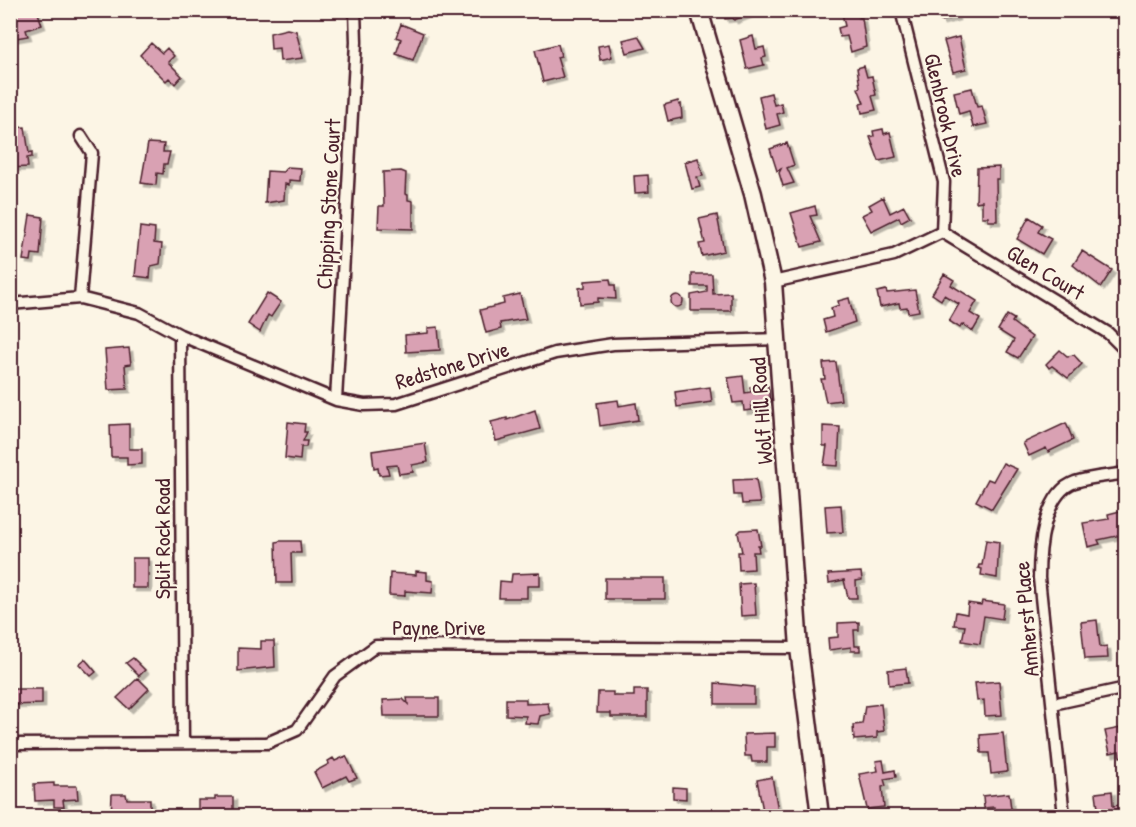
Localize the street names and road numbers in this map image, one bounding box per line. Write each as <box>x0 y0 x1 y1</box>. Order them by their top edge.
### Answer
street label: Glenbrook Drive <box>917 50 975 180</box>
street label: Chipping Stone Court <box>309 117 347 290</box>
street label: Glen Court <box>1001 237 1091 307</box>
street label: Redstone Drive <box>391 333 513 397</box>
street label: Wolf Hill Road <box>742 356 780 465</box>
street label: Split Rock Road <box>147 478 177 599</box>
street label: Amherst Place <box>1006 560 1046 678</box>
street label: Payne Drive <box>392 612 486 642</box>

